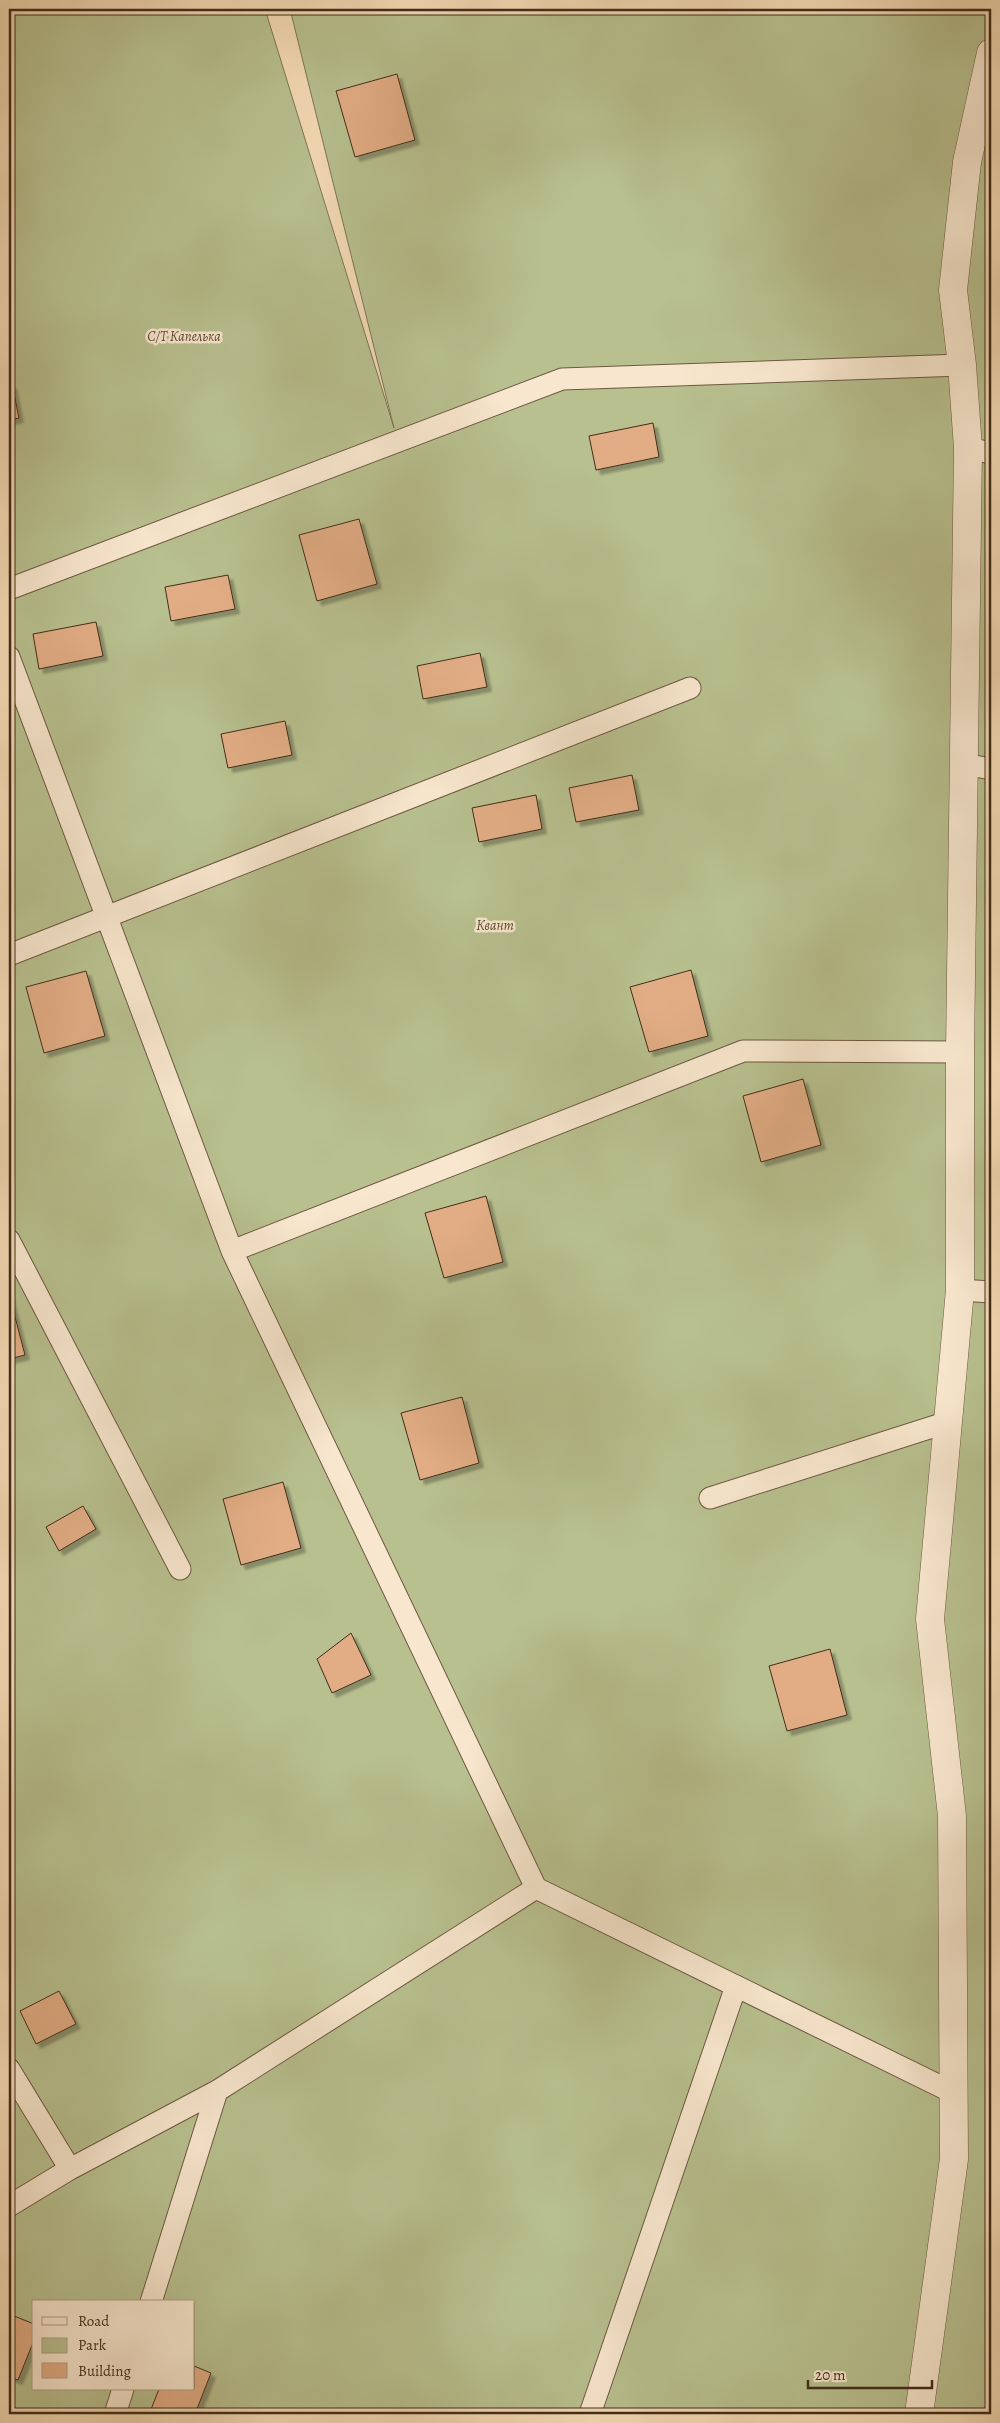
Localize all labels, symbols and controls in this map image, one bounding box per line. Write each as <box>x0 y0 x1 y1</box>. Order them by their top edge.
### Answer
park label: С/Т Капелька <box>147 327 221 346</box>
park label: Квант <box>476 916 514 935</box>
legend <box>32 2300 195 2390</box>
text: Road <box>78 2311 110 2331</box>
text: Park <box>78 2335 107 2355</box>
scale bar <box>808 2358 931 2390</box>
text: Building <box>78 2361 131 2381</box>
text: 20 m <box>815 2365 846 2385</box>

